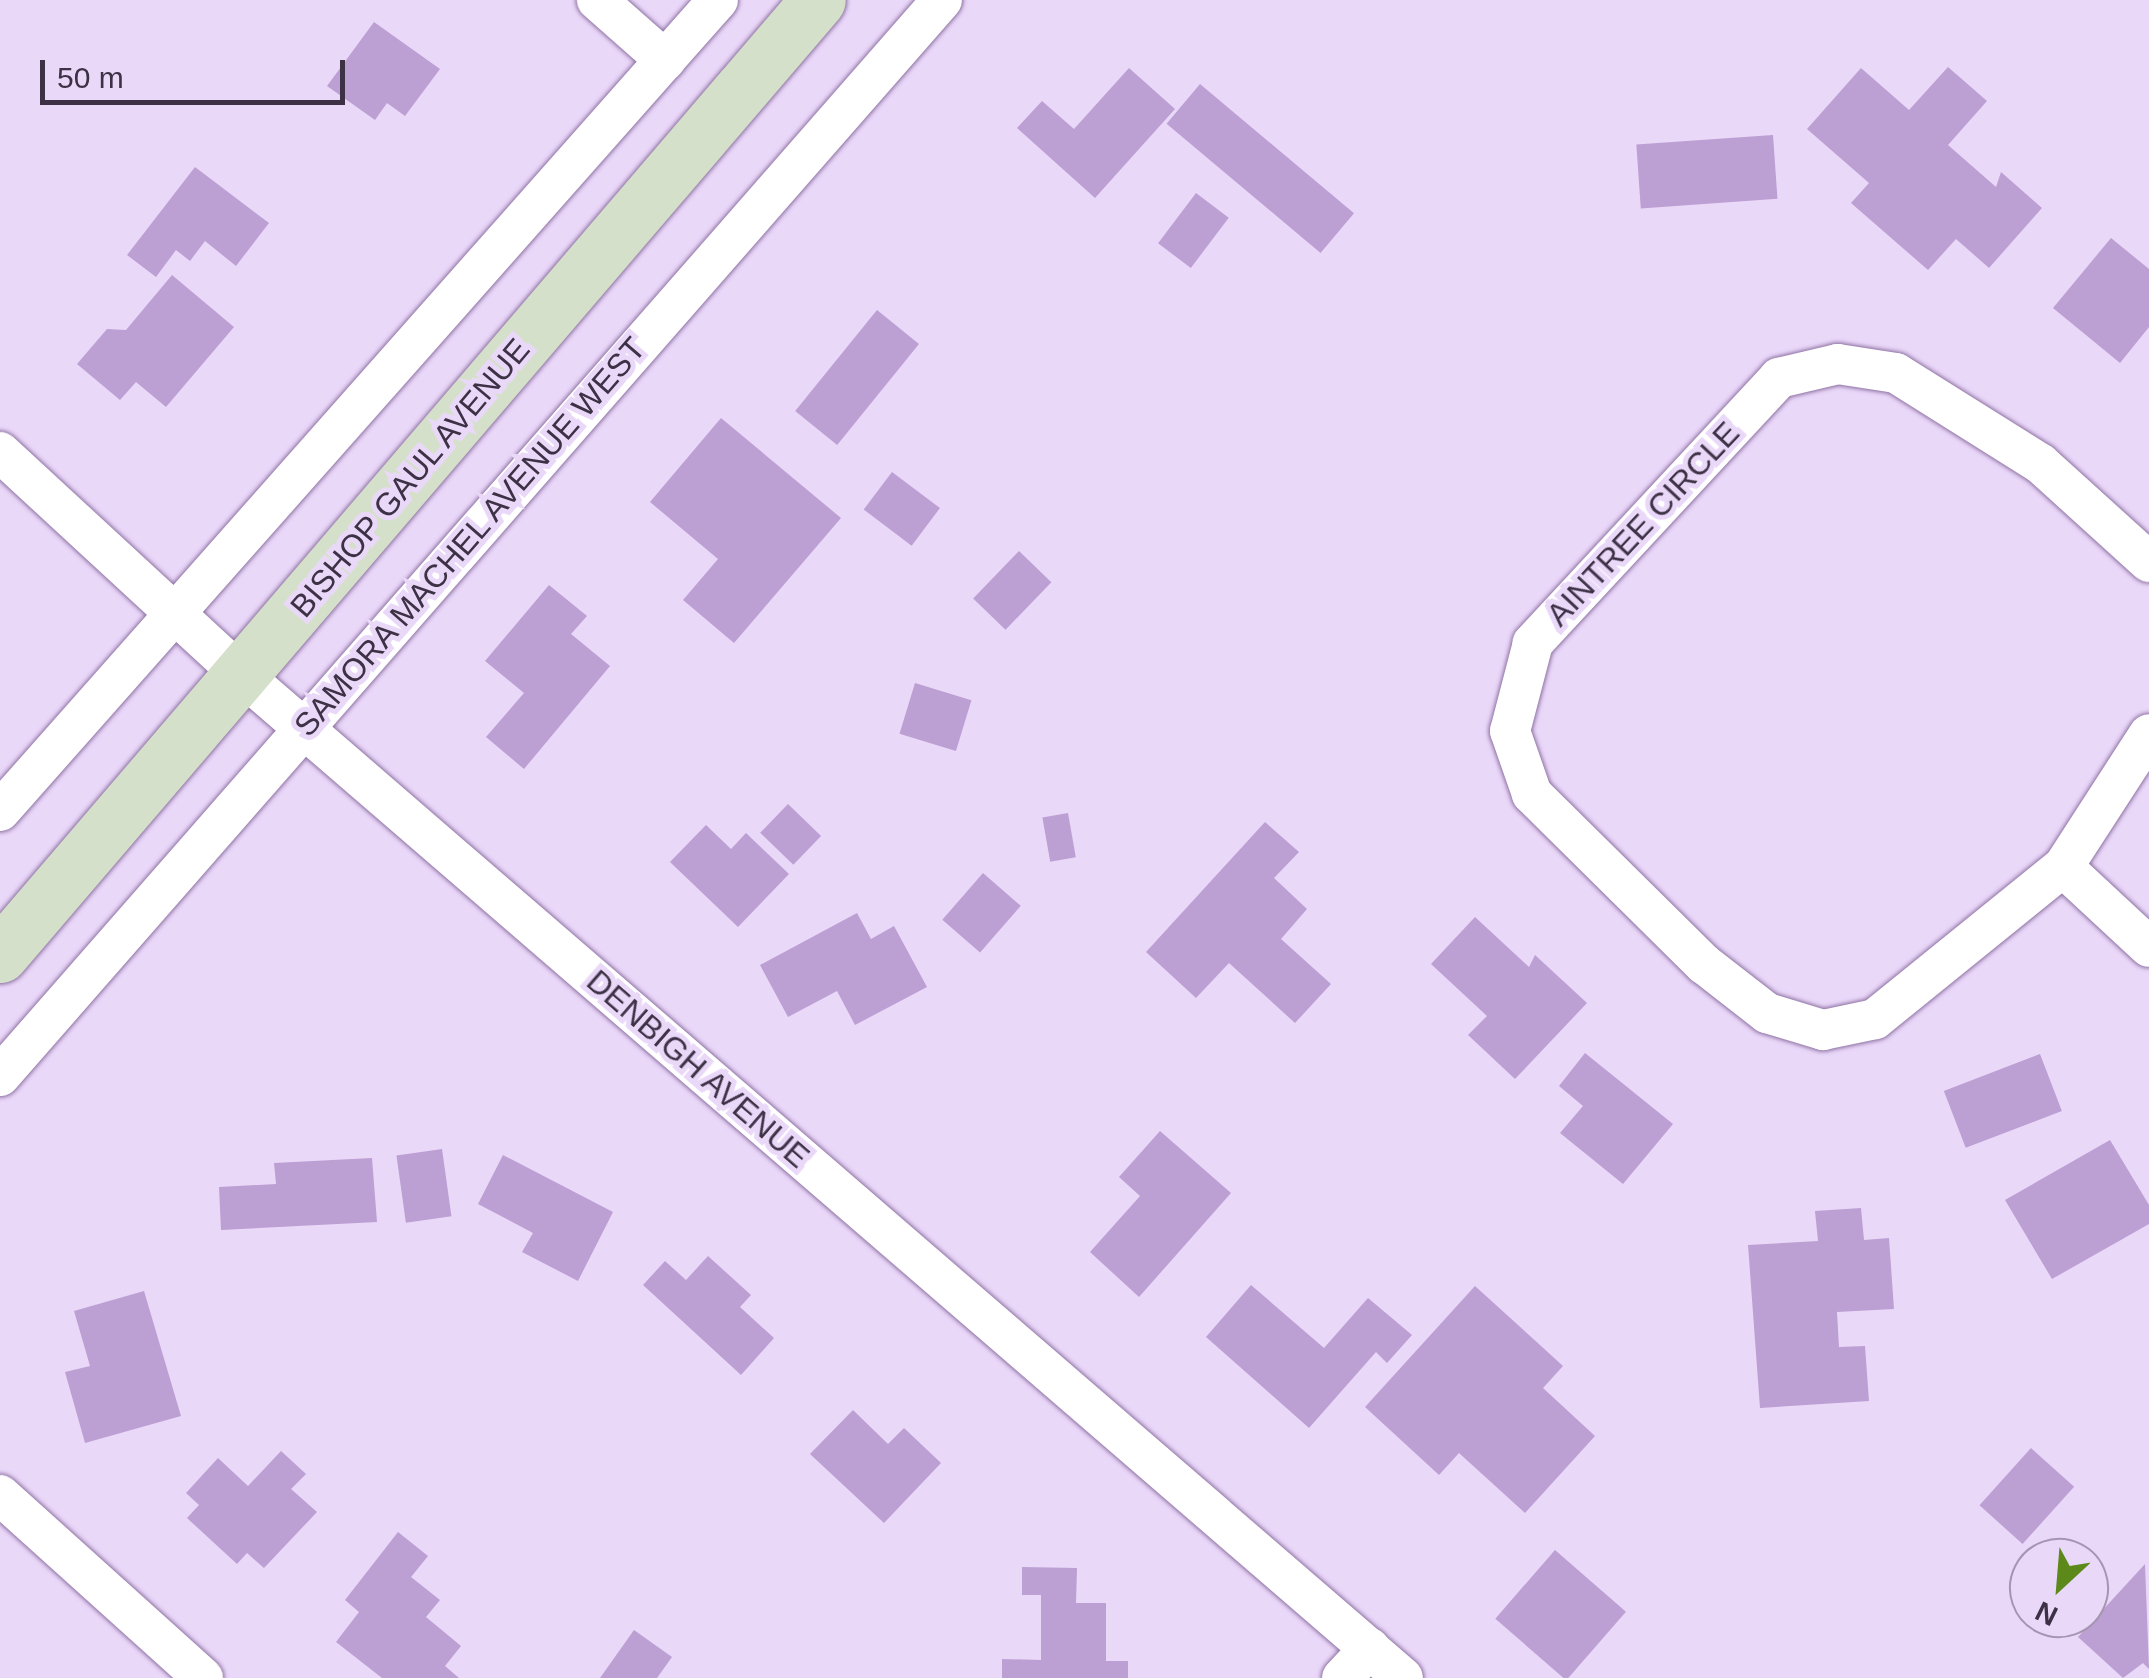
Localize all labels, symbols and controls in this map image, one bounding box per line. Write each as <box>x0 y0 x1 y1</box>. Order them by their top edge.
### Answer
scale bar <box>45 40 350 102</box>
text: 50 m <box>57 61 124 94</box>
street label: SAMORA MACHEL AVENUE WEST <box>285 328 655 746</box>
street label: BISHOP GAUL AVENUE <box>281 330 539 626</box>
street label: AINTREE CIRCLE <box>1539 414 1747 634</box>
street label: DENBIGH AVENUE <box>578 961 818 1177</box>
north arrow <box>2009 1538 2109 1638</box>
text: N <box>2031 1595 2062 1632</box>

